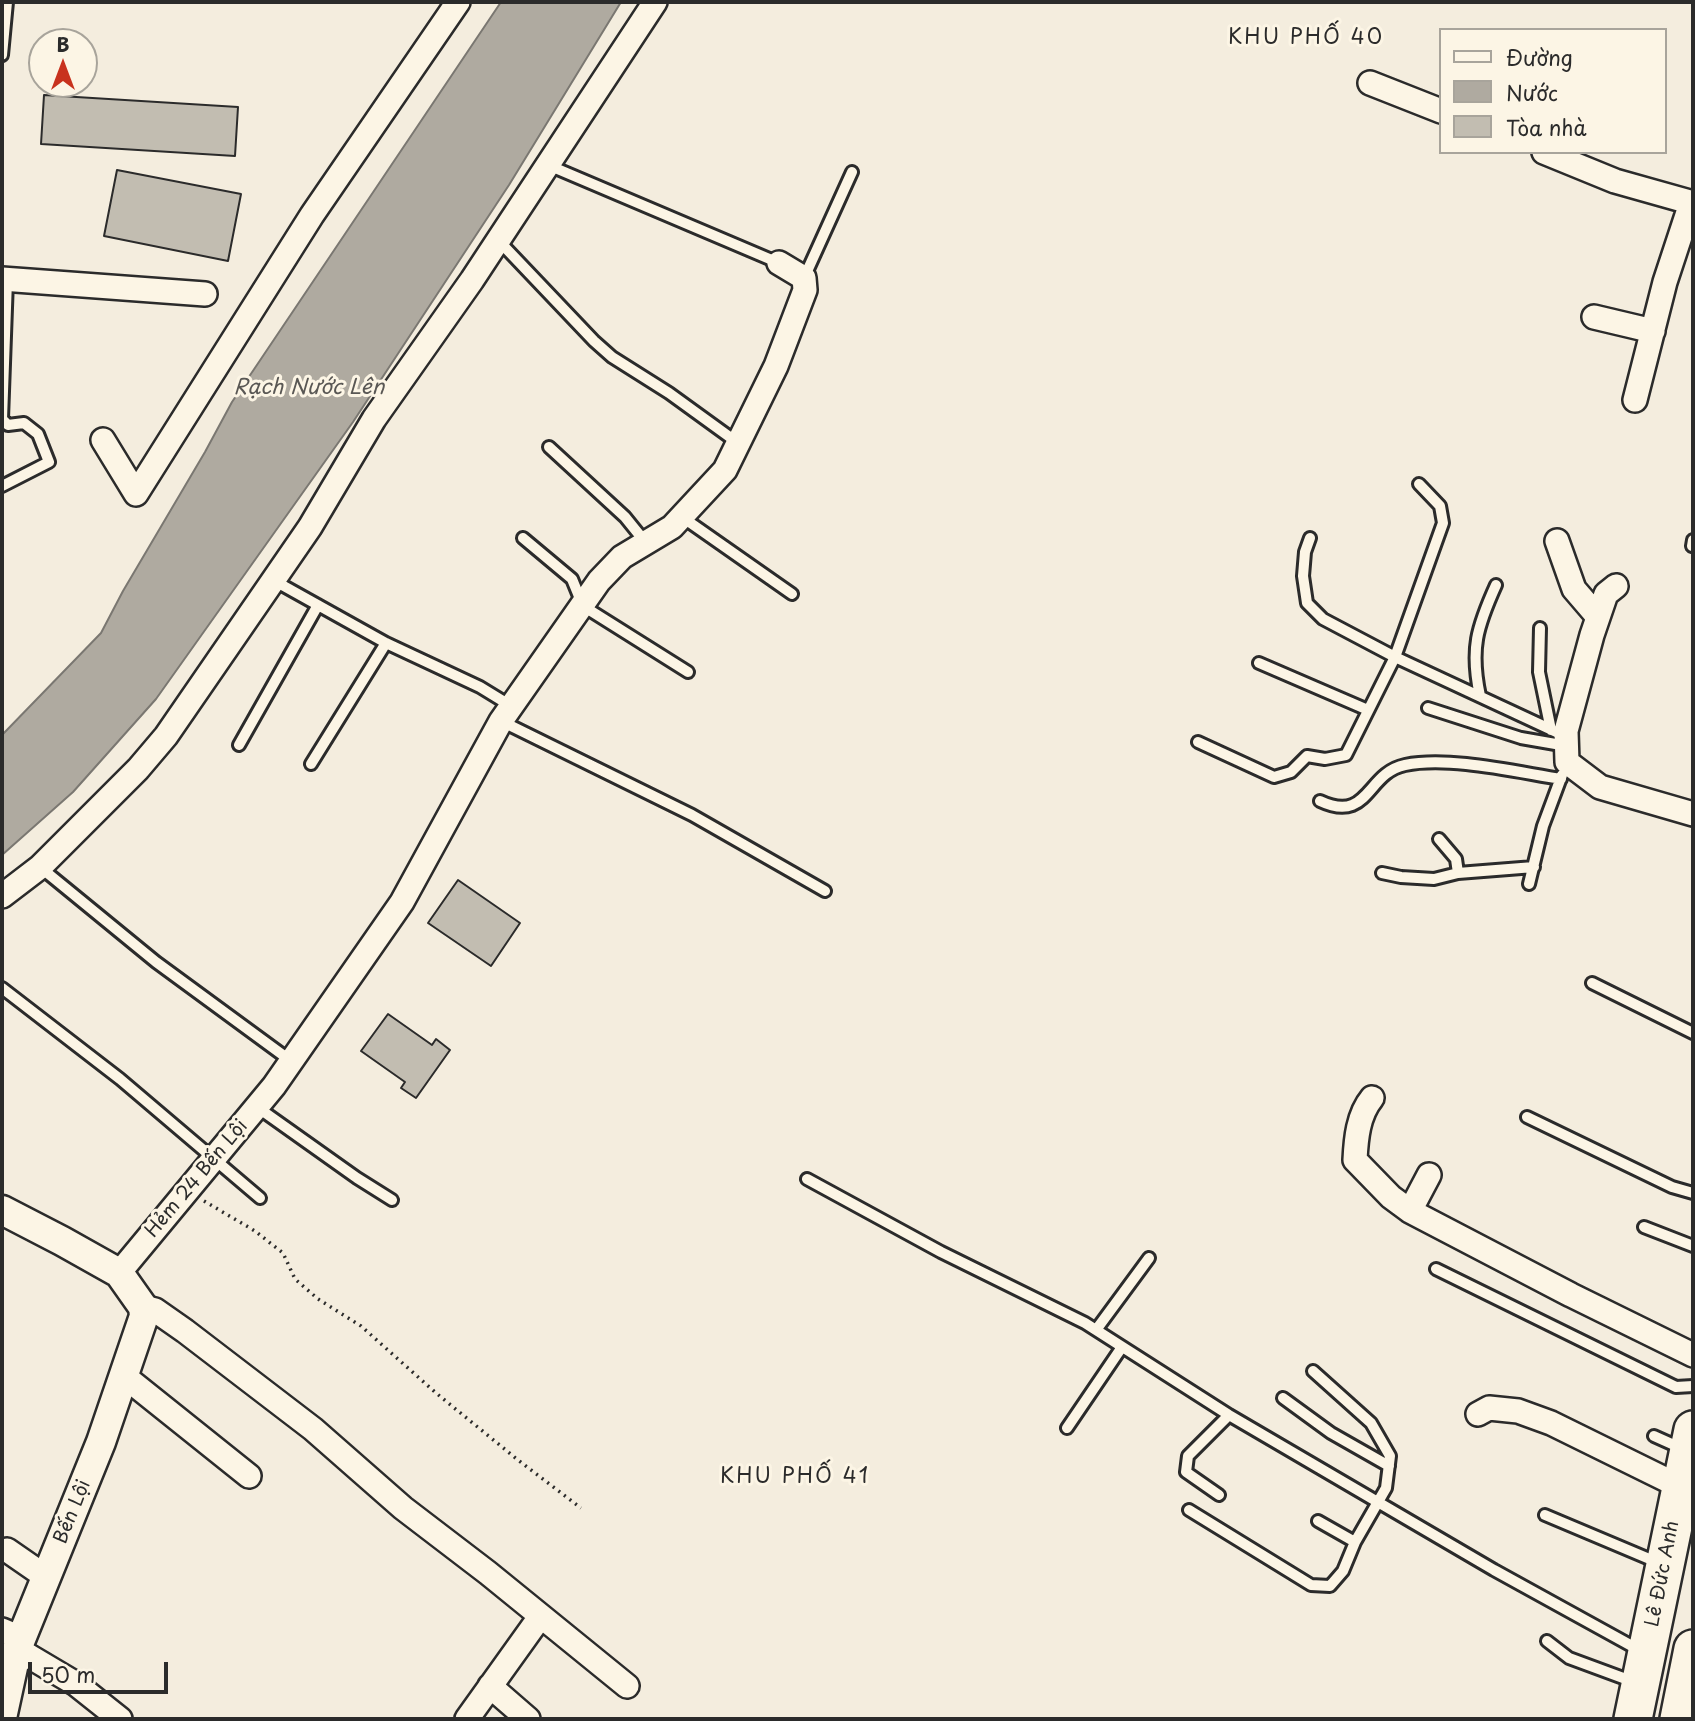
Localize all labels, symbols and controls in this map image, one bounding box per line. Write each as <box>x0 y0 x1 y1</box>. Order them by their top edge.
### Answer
district label: KHU PHỐ 40 <box>1229 25 1383 51</box>
north arrow <box>28 28 98 98</box>
legend <box>1440 28 1667 154</box>
text: B <box>56 30 70 58</box>
text: Đường <box>1506 41 1573 73</box>
text: Nước <box>1506 76 1558 108</box>
text: Tòa nhà <box>1506 111 1586 143</box>
water label: Rạch Nước Lên <box>234 375 384 401</box>
street label: Hẻm 24 Bến Lội <box>141 1115 253 1243</box>
district label: KHU PHỐ 41 <box>722 1464 868 1490</box>
street label: Bến Lội <box>50 1477 96 1547</box>
street label: Lê Đức Anh <box>1642 1519 1684 1629</box>
scale bar <box>32 1648 172 1692</box>
text: 50 m <box>41 1658 95 1690</box>

